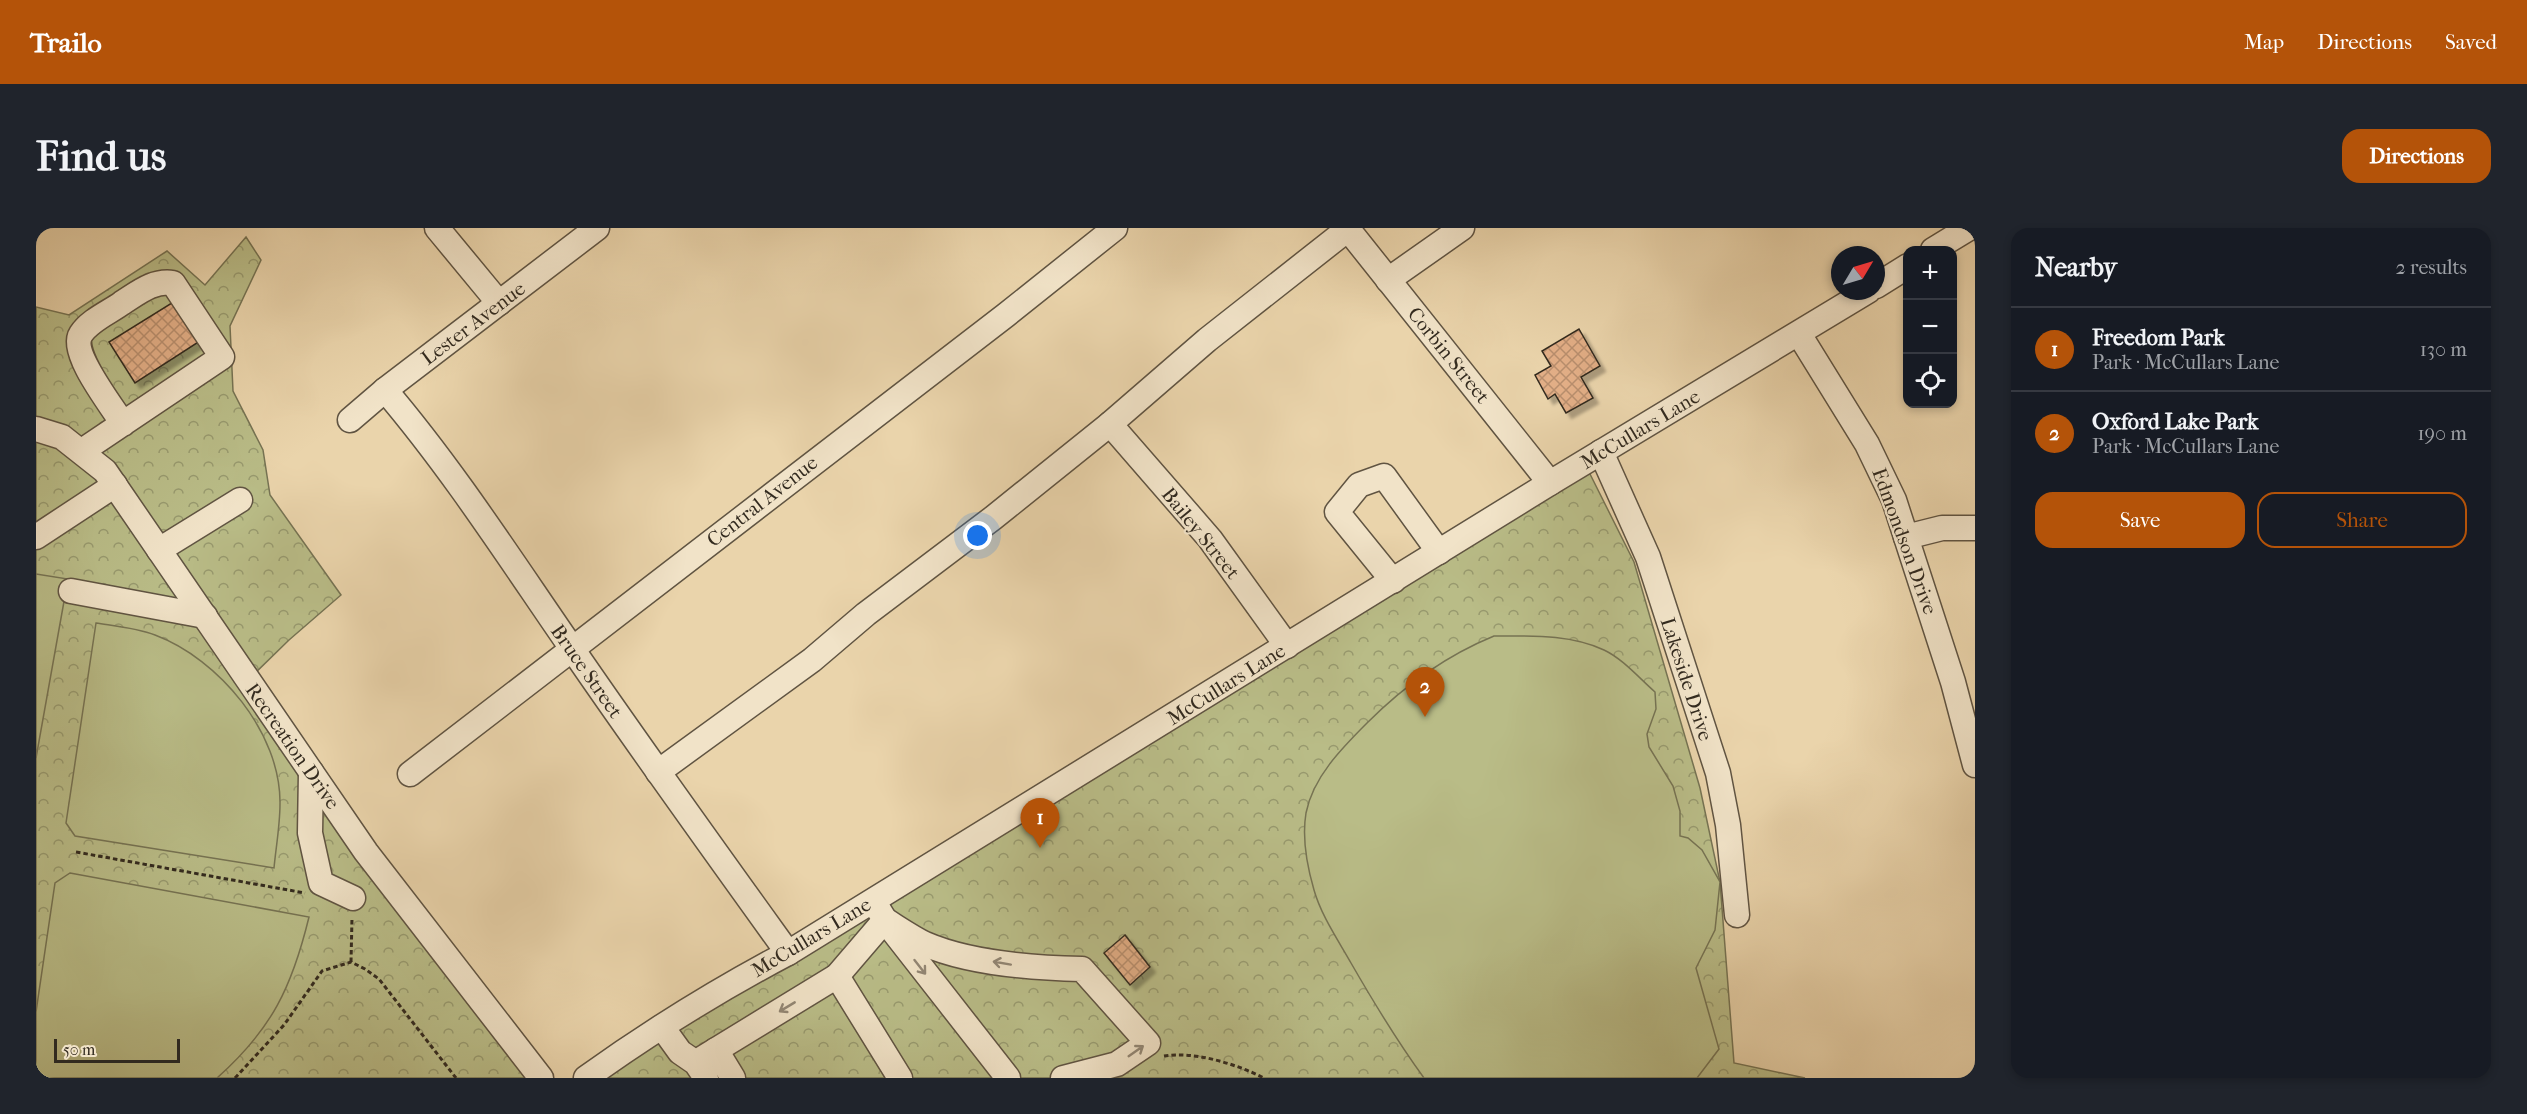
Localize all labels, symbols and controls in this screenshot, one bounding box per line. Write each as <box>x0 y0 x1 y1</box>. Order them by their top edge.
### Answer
text: Trailo <box>30 26 102 59</box>
text: Map <box>2244 30 2284 54</box>
text: Directions <box>2317 30 2412 54</box>
text: Saved <box>2445 30 2497 54</box>
button: Directions <box>2342 129 2491 183</box>
text: Find us <box>36 132 166 181</box>
north arrow <box>1831 246 1885 300</box>
map controls <box>1903 246 1957 408</box>
button: + <box>1903 246 1957 300</box>
text: Nearby <box>2035 252 2117 283</box>
text: 2 results <box>2396 256 2467 279</box>
street label: Lester Avenue <box>417 277 530 370</box>
button: − <box>1903 300 1957 354</box>
street label: Corbin Street <box>1403 303 1494 408</box>
text: Freedom Park <box>2092 325 2225 351</box>
text: 1 <box>2051 338 2058 361</box>
text: 130 m <box>2420 338 2467 361</box>
text: Park · McCullars Lane <box>2092 351 2279 374</box>
button: locate <box>1903 354 1957 408</box>
street label: McCullars Lane <box>1576 385 1704 474</box>
text: Oxford Lake Park <box>2092 409 2258 435</box>
text: 2 <box>2049 422 2060 445</box>
text: 190 m <box>2417 422 2467 445</box>
text: Park · McCullars Lane <box>2092 435 2279 458</box>
street label: Central Avenue <box>702 451 822 552</box>
street label: Edmondson Drive <box>1867 465 1942 618</box>
street label: Bailey Street <box>1157 483 1244 584</box>
button: Save <box>2035 492 2245 548</box>
button: Share <box>2257 492 2467 548</box>
your location <box>963 521 992 550</box>
street label: Lakeside Drive <box>1656 615 1717 744</box>
street label: Bruce Street <box>546 620 627 722</box>
street label: McCullars Lane <box>1163 639 1290 730</box>
pin: 2 <box>1406 668 1444 717</box>
street label: Recreation Drive <box>241 679 345 814</box>
pin: 1 <box>1020 798 1060 848</box>
street label: McCullars Lane <box>747 893 875 982</box>
one-way arrow <box>992 957 1012 968</box>
one-way arrow <box>913 959 926 975</box>
one-way arrow <box>779 1001 796 1013</box>
scale bar <box>54 1036 180 1064</box>
text: 50 m <box>63 1040 95 1059</box>
one-way arrow <box>1128 1045 1144 1057</box>

